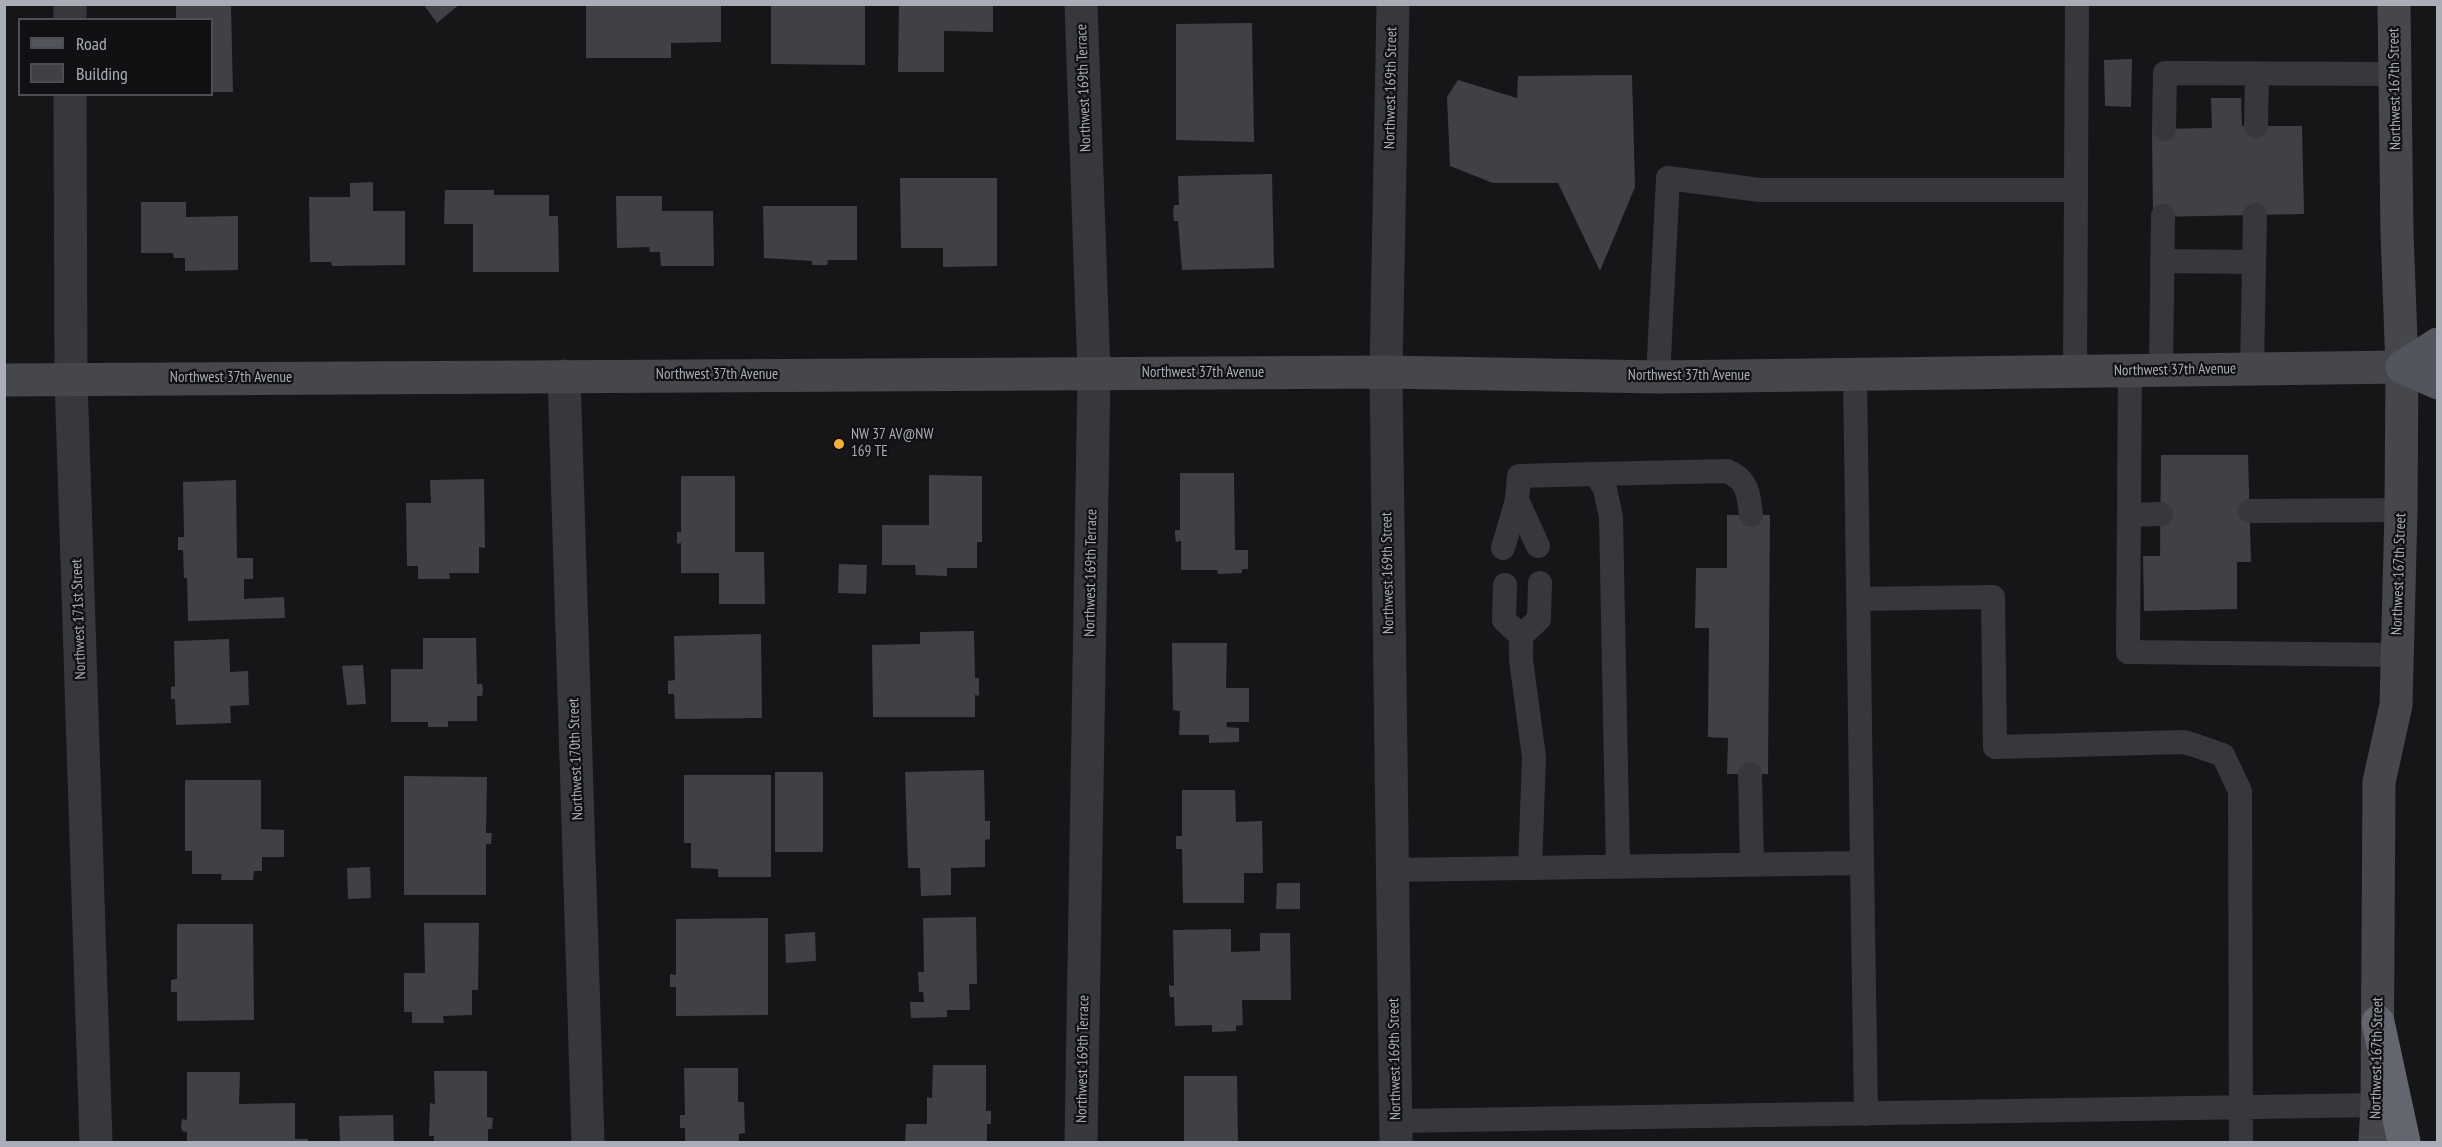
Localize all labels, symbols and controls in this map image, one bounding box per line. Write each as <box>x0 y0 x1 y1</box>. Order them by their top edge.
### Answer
legend <box>18 18 213 96</box>
street label: Northwest 169th Terrace <box>1073 24 1095 152</box>
street label: Northwest 169th Street <box>1381 27 1401 149</box>
street label: Northwest 167th Street <box>2385 28 2405 150</box>
text: Road <box>76 32 107 55</box>
text: Building <box>76 62 128 85</box>
street label: Northwest 37th Avenue <box>2114 360 2236 380</box>
street label: Northwest 37th Avenue <box>1142 364 1264 382</box>
street label: Northwest 37th Avenue <box>656 366 778 384</box>
street label: Northwest 37th Avenue <box>1628 367 1750 385</box>
street label: Northwest 37th Avenue <box>170 369 292 387</box>
place label: NW 37 AV@NW 169 TE <box>851 426 933 461</box>
marker: NW 37 AV@NW 169 TE <box>832 437 846 451</box>
street label: Northwest 169th Terrace <box>1081 509 1101 637</box>
street label: Northwest 169th Street <box>1378 512 1398 634</box>
street label: Northwest 167th Street <box>2388 513 2410 635</box>
street label: Northwest 171st Street <box>68 558 90 680</box>
street label: Northwest 170th Street <box>565 698 587 820</box>
street label: Northwest 169th Terrace <box>1073 995 1093 1123</box>
street label: Northwest 167th Street <box>2367 997 2387 1119</box>
street label: Northwest 169th Street <box>1385 998 1405 1120</box>

